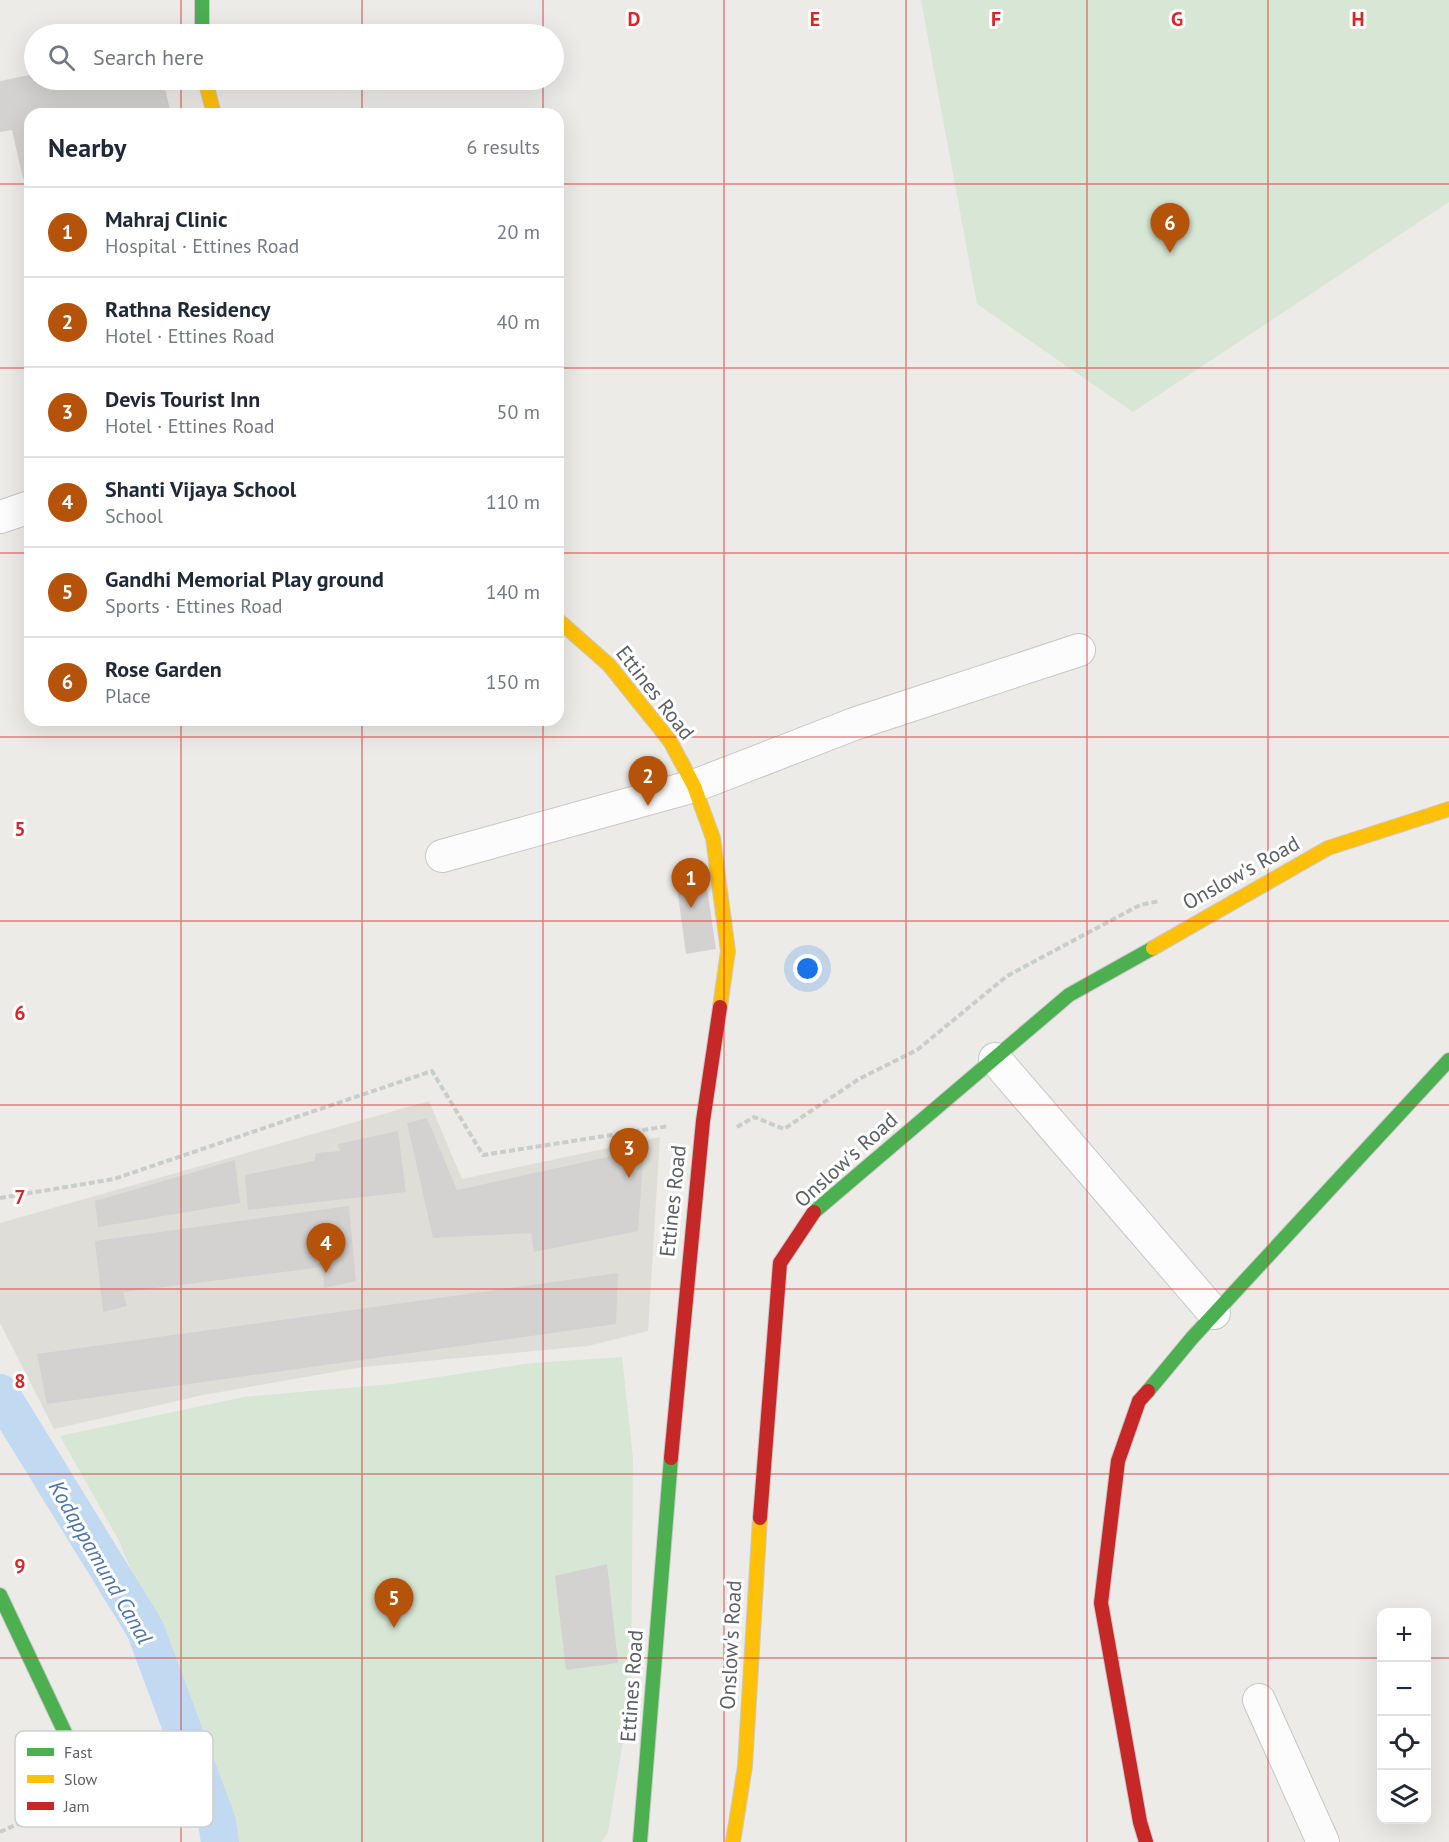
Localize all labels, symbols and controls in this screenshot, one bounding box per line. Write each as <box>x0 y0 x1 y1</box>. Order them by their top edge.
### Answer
text: D <box>628 6 641 32</box>
text: E <box>810 6 820 32</box>
text: F <box>991 6 1001 32</box>
text: G <box>1171 6 1183 32</box>
text: H <box>1351 6 1365 32</box>
search box <box>24 24 564 90</box>
icon: search <box>45 41 78 74</box>
text: Search here <box>93 43 204 71</box>
text: Nearby <box>48 131 126 164</box>
text: 6 results <box>467 134 540 160</box>
pin: 6 <box>1150 204 1190 253</box>
text: Mahraj Clinic <box>105 205 227 233</box>
text: 1 <box>62 219 73 245</box>
text: 20 m <box>497 219 540 245</box>
text: Hospital · Ettines Road <box>105 233 299 259</box>
text: Rathna Residency <box>105 295 271 323</box>
text: 2 <box>62 309 73 335</box>
text: 40 m <box>497 309 540 335</box>
text: Hotel · Ettines Road <box>105 323 275 349</box>
text: Devis Tourist Inn <box>105 385 260 413</box>
text: 3 <box>62 399 73 425</box>
text: 50 m <box>497 399 540 425</box>
text: Hotel · Ettines Road <box>105 413 275 439</box>
text: Shanti Vijaya School <box>105 475 296 503</box>
text: 4 <box>62 489 73 515</box>
text: 110 m <box>486 489 540 515</box>
text: School <box>105 503 163 529</box>
text: Gandhi Memorial Play ground <box>105 565 384 593</box>
text: 5 <box>62 579 73 605</box>
text: 140 m <box>486 579 540 605</box>
text: Sports · Ettines Road <box>105 593 283 619</box>
street label: Ettines Road <box>610 640 701 745</box>
text: Rose Garden <box>105 655 222 683</box>
text: 6 <box>62 669 73 695</box>
text: 150 m <box>486 669 540 695</box>
text: Place <box>105 683 151 709</box>
pin: 2 <box>628 756 668 806</box>
text: 5 <box>14 816 26 842</box>
street label: Onslow's Road <box>1178 829 1304 916</box>
pin: 1 <box>672 858 710 908</box>
your location <box>793 954 822 983</box>
text: 6 <box>14 1000 26 1026</box>
street label: Onslow's Road <box>789 1106 903 1213</box>
pin: 3 <box>610 1128 648 1178</box>
street label: Ettines Road <box>653 1144 692 1258</box>
text: 7 <box>14 1184 26 1210</box>
pin: 4 <box>306 1224 346 1273</box>
text: 8 <box>14 1368 26 1394</box>
water label: Kodappamund Canal <box>43 1475 159 1649</box>
text: 9 <box>14 1553 26 1579</box>
pin: 5 <box>374 1578 414 1628</box>
street label: Onslow's Road <box>714 1580 747 1710</box>
map controls <box>1377 1608 1431 1824</box>
button: + <box>1377 1608 1431 1662</box>
street label: Ettines Road <box>614 1629 649 1743</box>
button: − <box>1377 1662 1431 1716</box>
button: locate <box>1377 1716 1431 1770</box>
legend <box>15 1731 213 1827</box>
text: Fast <box>64 1742 93 1762</box>
text: Slow <box>64 1769 98 1789</box>
button: layers <box>1377 1770 1431 1824</box>
text: Jam <box>63 1796 90 1816</box>

